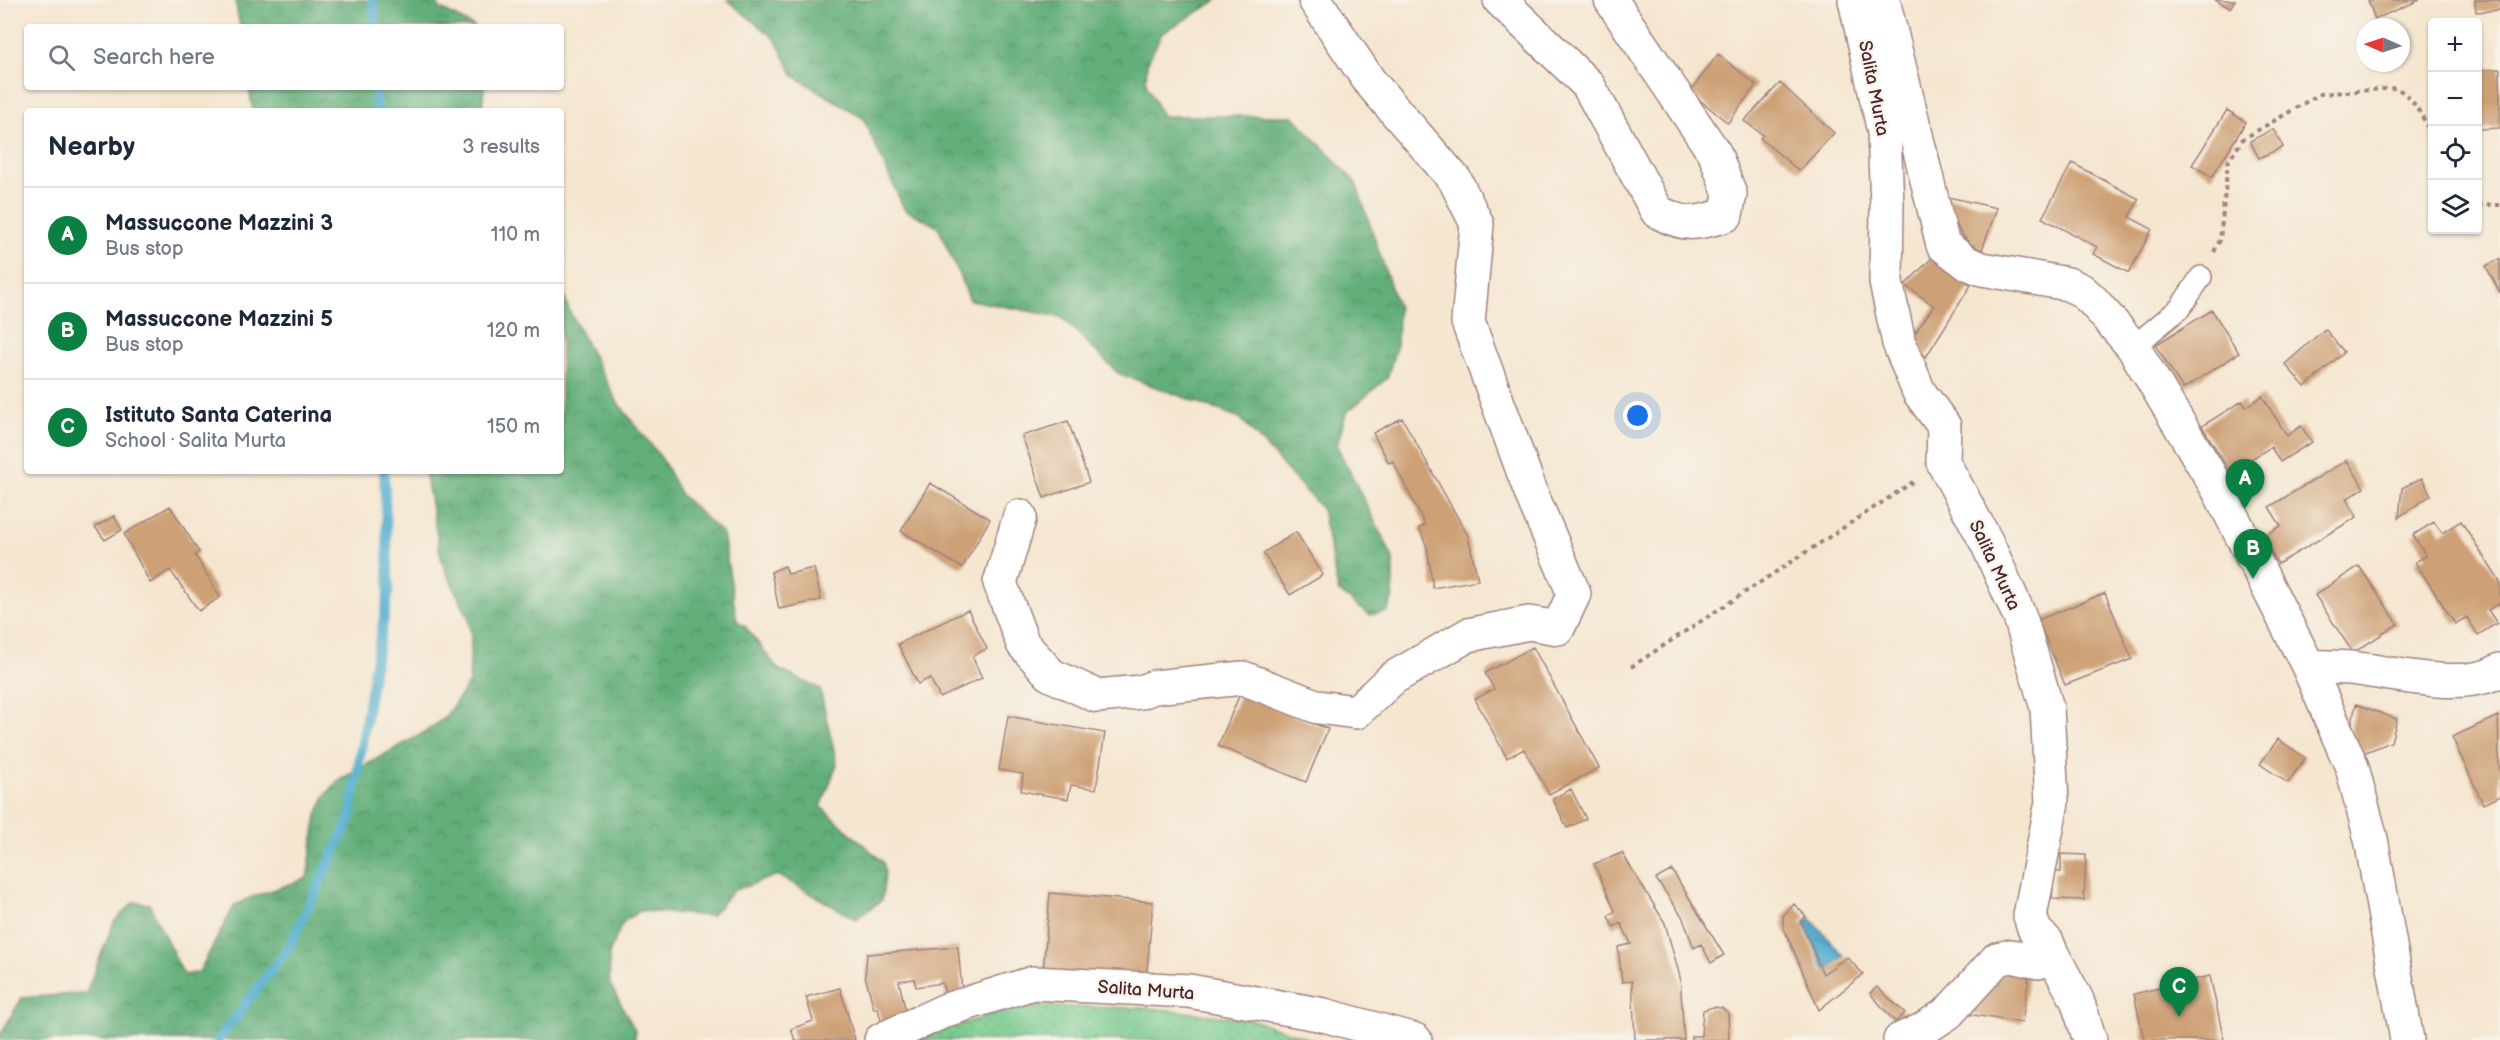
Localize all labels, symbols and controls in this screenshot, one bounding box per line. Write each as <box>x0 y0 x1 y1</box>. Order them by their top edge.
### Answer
north arrow <box>2356 18 2410 72</box>
map controls <box>2428 18 2482 234</box>
button: + <box>2428 18 2482 72</box>
search box <box>24 24 564 90</box>
street label: Salita Murta <box>1854 39 1893 138</box>
icon: search <box>45 41 78 74</box>
text: Search here <box>93 44 215 71</box>
button: − <box>2428 72 2482 126</box>
button: locate <box>2428 126 2482 180</box>
text: Nearby <box>48 132 135 163</box>
text: 3 results <box>462 135 540 159</box>
button: layers <box>2428 180 2482 234</box>
text: Massuccone Mazzini 3 <box>105 210 333 237</box>
text: A <box>61 223 74 247</box>
text: 110 m <box>491 223 540 247</box>
text: Bus stop <box>105 237 184 261</box>
text: Massuccone Mazzini 5 <box>105 306 333 333</box>
text: B <box>60 319 75 343</box>
text: 120 m <box>487 319 540 343</box>
text: Bus stop <box>105 333 184 357</box>
your location <box>1623 401 1652 430</box>
text: Istituto Santa Caterina <box>105 402 332 429</box>
text: C <box>60 415 75 439</box>
text: 150 m <box>487 415 540 439</box>
text: School · Salita Murta <box>105 429 286 453</box>
pin: A <box>2226 460 2264 509</box>
street label: Salita Murta <box>1965 517 2025 614</box>
pin: B <box>2234 530 2272 579</box>
pin: C <box>2160 968 2198 1017</box>
street label: Salita Murta <box>1097 977 1195 1004</box>

